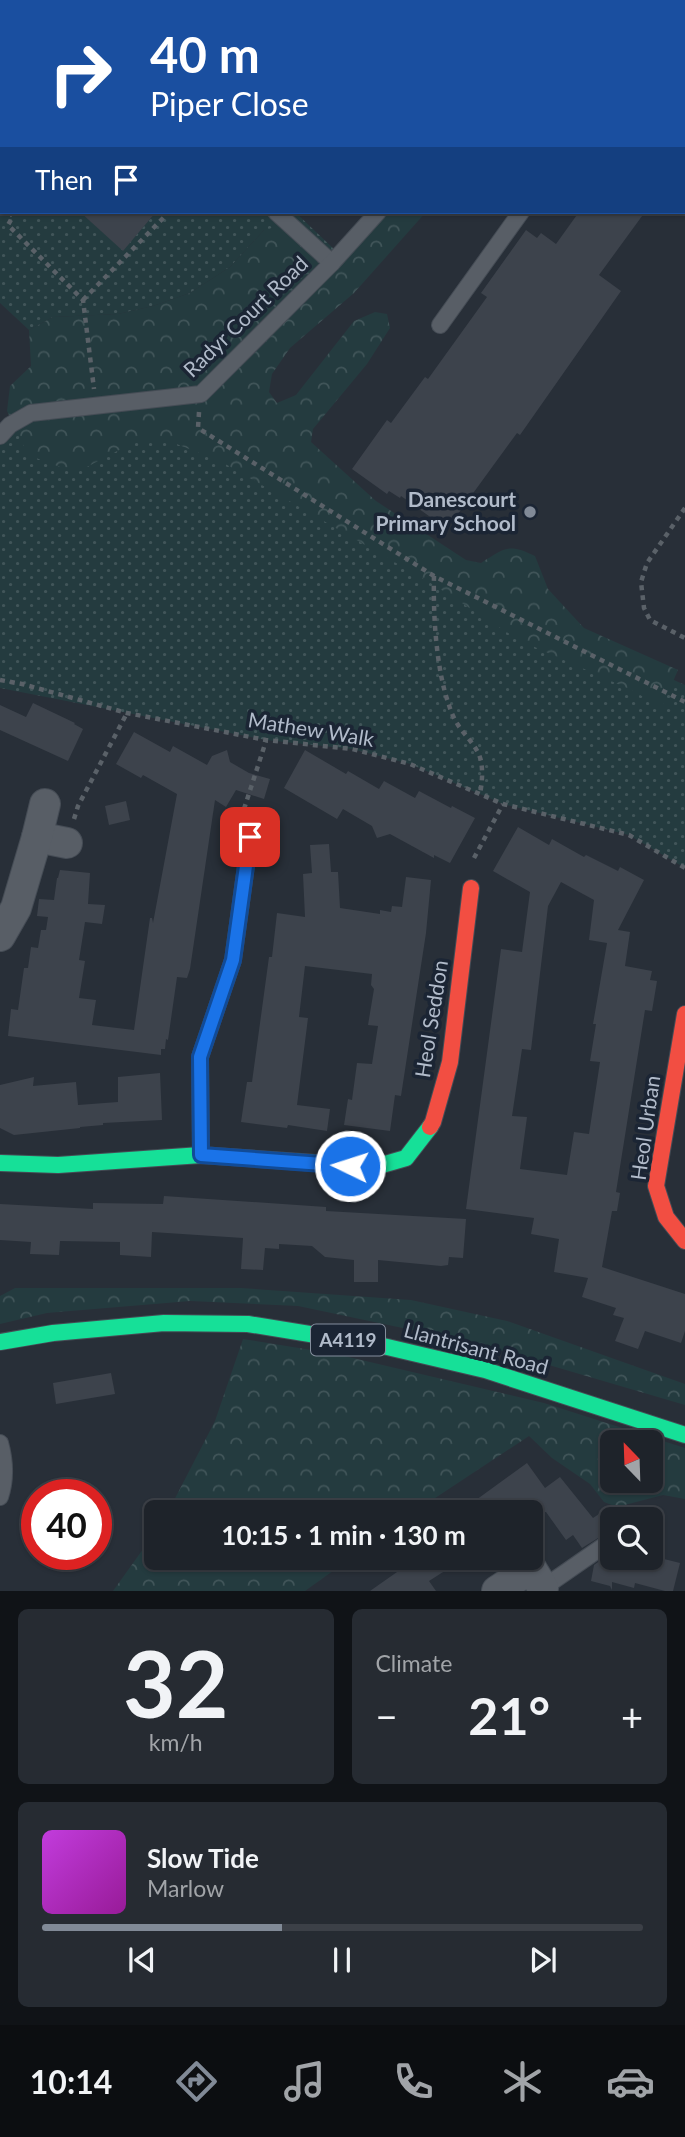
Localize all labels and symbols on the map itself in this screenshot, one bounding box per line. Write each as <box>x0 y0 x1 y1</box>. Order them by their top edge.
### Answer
street label: Radyr Court Road <box>178 250 312 382</box>
place label: Danescourt Primary School <box>375 486 516 535</box>
marker: Danescourt Primary School <box>522 504 538 520</box>
street label: Mathew Walk <box>246 706 376 751</box>
pin <box>220 807 280 867</box>
street label: Heol Seddon <box>409 958 452 1079</box>
street label: Heol Urban <box>625 1074 664 1182</box>
position arrow <box>313 1129 387 1203</box>
street label: Llantrisant Road <box>401 1316 551 1379</box>
road number: A4119 <box>311 1324 385 1356</box>
north arrow <box>600 1430 663 1493</box>
speed limit sign: 40 <box>21 1479 112 1570</box>

